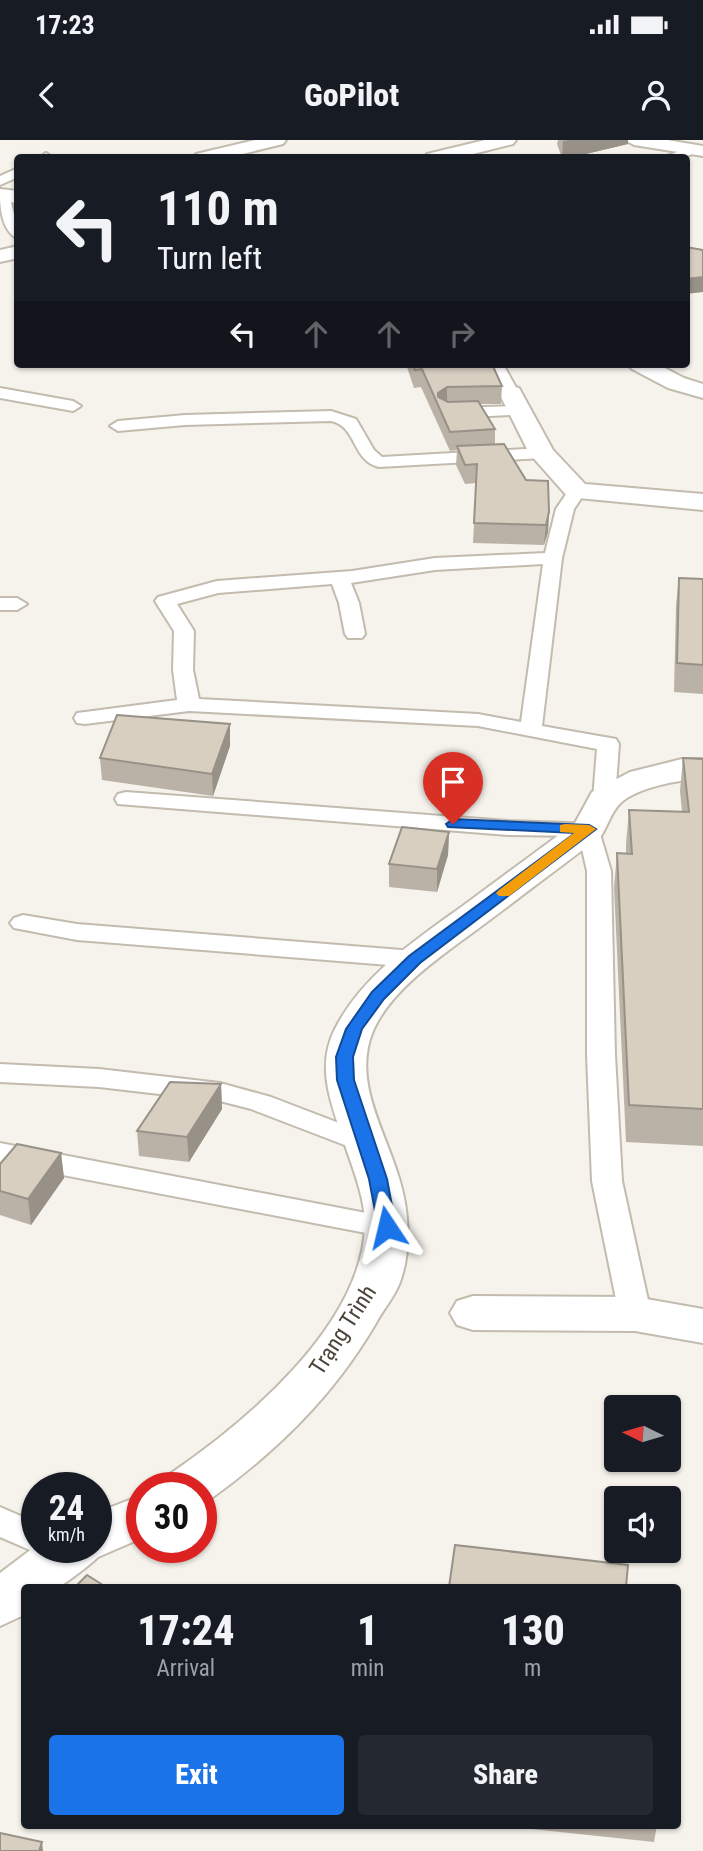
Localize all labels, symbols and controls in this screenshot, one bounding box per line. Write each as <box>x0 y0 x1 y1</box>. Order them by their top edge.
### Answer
text: 17:23 <box>35 10 95 40</box>
icon: back <box>28 76 66 114</box>
text: GoPilot <box>304 76 399 114</box>
icon: person <box>637 76 675 114</box>
text: 110 m <box>157 180 279 237</box>
icon: left <box>42 182 133 273</box>
text: Turn left <box>157 239 262 277</box>
icon: left <box>224 315 262 353</box>
icon: ahead <box>297 315 335 353</box>
icon: ahead <box>370 315 408 353</box>
icon: right <box>443 315 481 353</box>
pin <box>423 752 483 824</box>
icon: arrive <box>434 763 472 801</box>
position arrow <box>350 1190 424 1264</box>
street label: Trạng Trình <box>304 1280 382 1380</box>
north arrow <box>604 1395 681 1472</box>
map controls <box>604 1395 681 1563</box>
speed limit sign: 30 <box>126 1472 217 1563</box>
button: sound <box>604 1486 681 1563</box>
text: 24 <box>49 1488 84 1529</box>
text: km/h <box>48 1524 85 1545</box>
text: 17:24 <box>137 1606 234 1655</box>
text: 1 <box>357 1606 378 1655</box>
text: 130 <box>501 1606 565 1655</box>
text: Arrival <box>157 1655 215 1682</box>
text: min <box>351 1655 384 1682</box>
text: m <box>524 1655 541 1682</box>
button: Exit <box>49 1735 344 1815</box>
button: Share <box>358 1735 653 1815</box>

